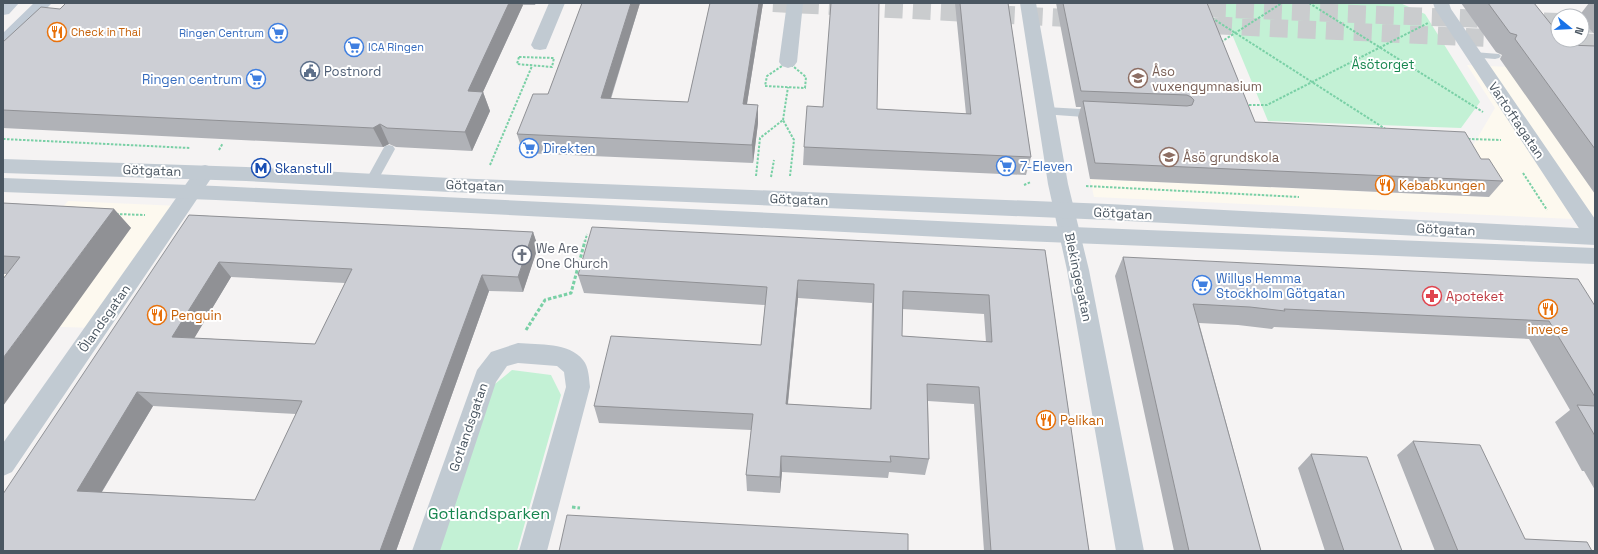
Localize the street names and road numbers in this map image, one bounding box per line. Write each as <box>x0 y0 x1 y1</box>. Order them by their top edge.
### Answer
street label: Vartoftagatan <box>1485 79 1549 162</box>
street label: Götgatan <box>122 161 182 180</box>
street label: Götgatan <box>445 176 505 195</box>
street label: Götgatan <box>769 190 829 209</box>
street label: Götgatan <box>1093 203 1153 224</box>
street label: Götgatan <box>1416 219 1476 240</box>
street label: Blekingegatan <box>1061 231 1096 323</box>
street label: Ölandsgatan <box>75 281 134 356</box>
street label: Gotlandsgatan <box>445 380 492 474</box>

